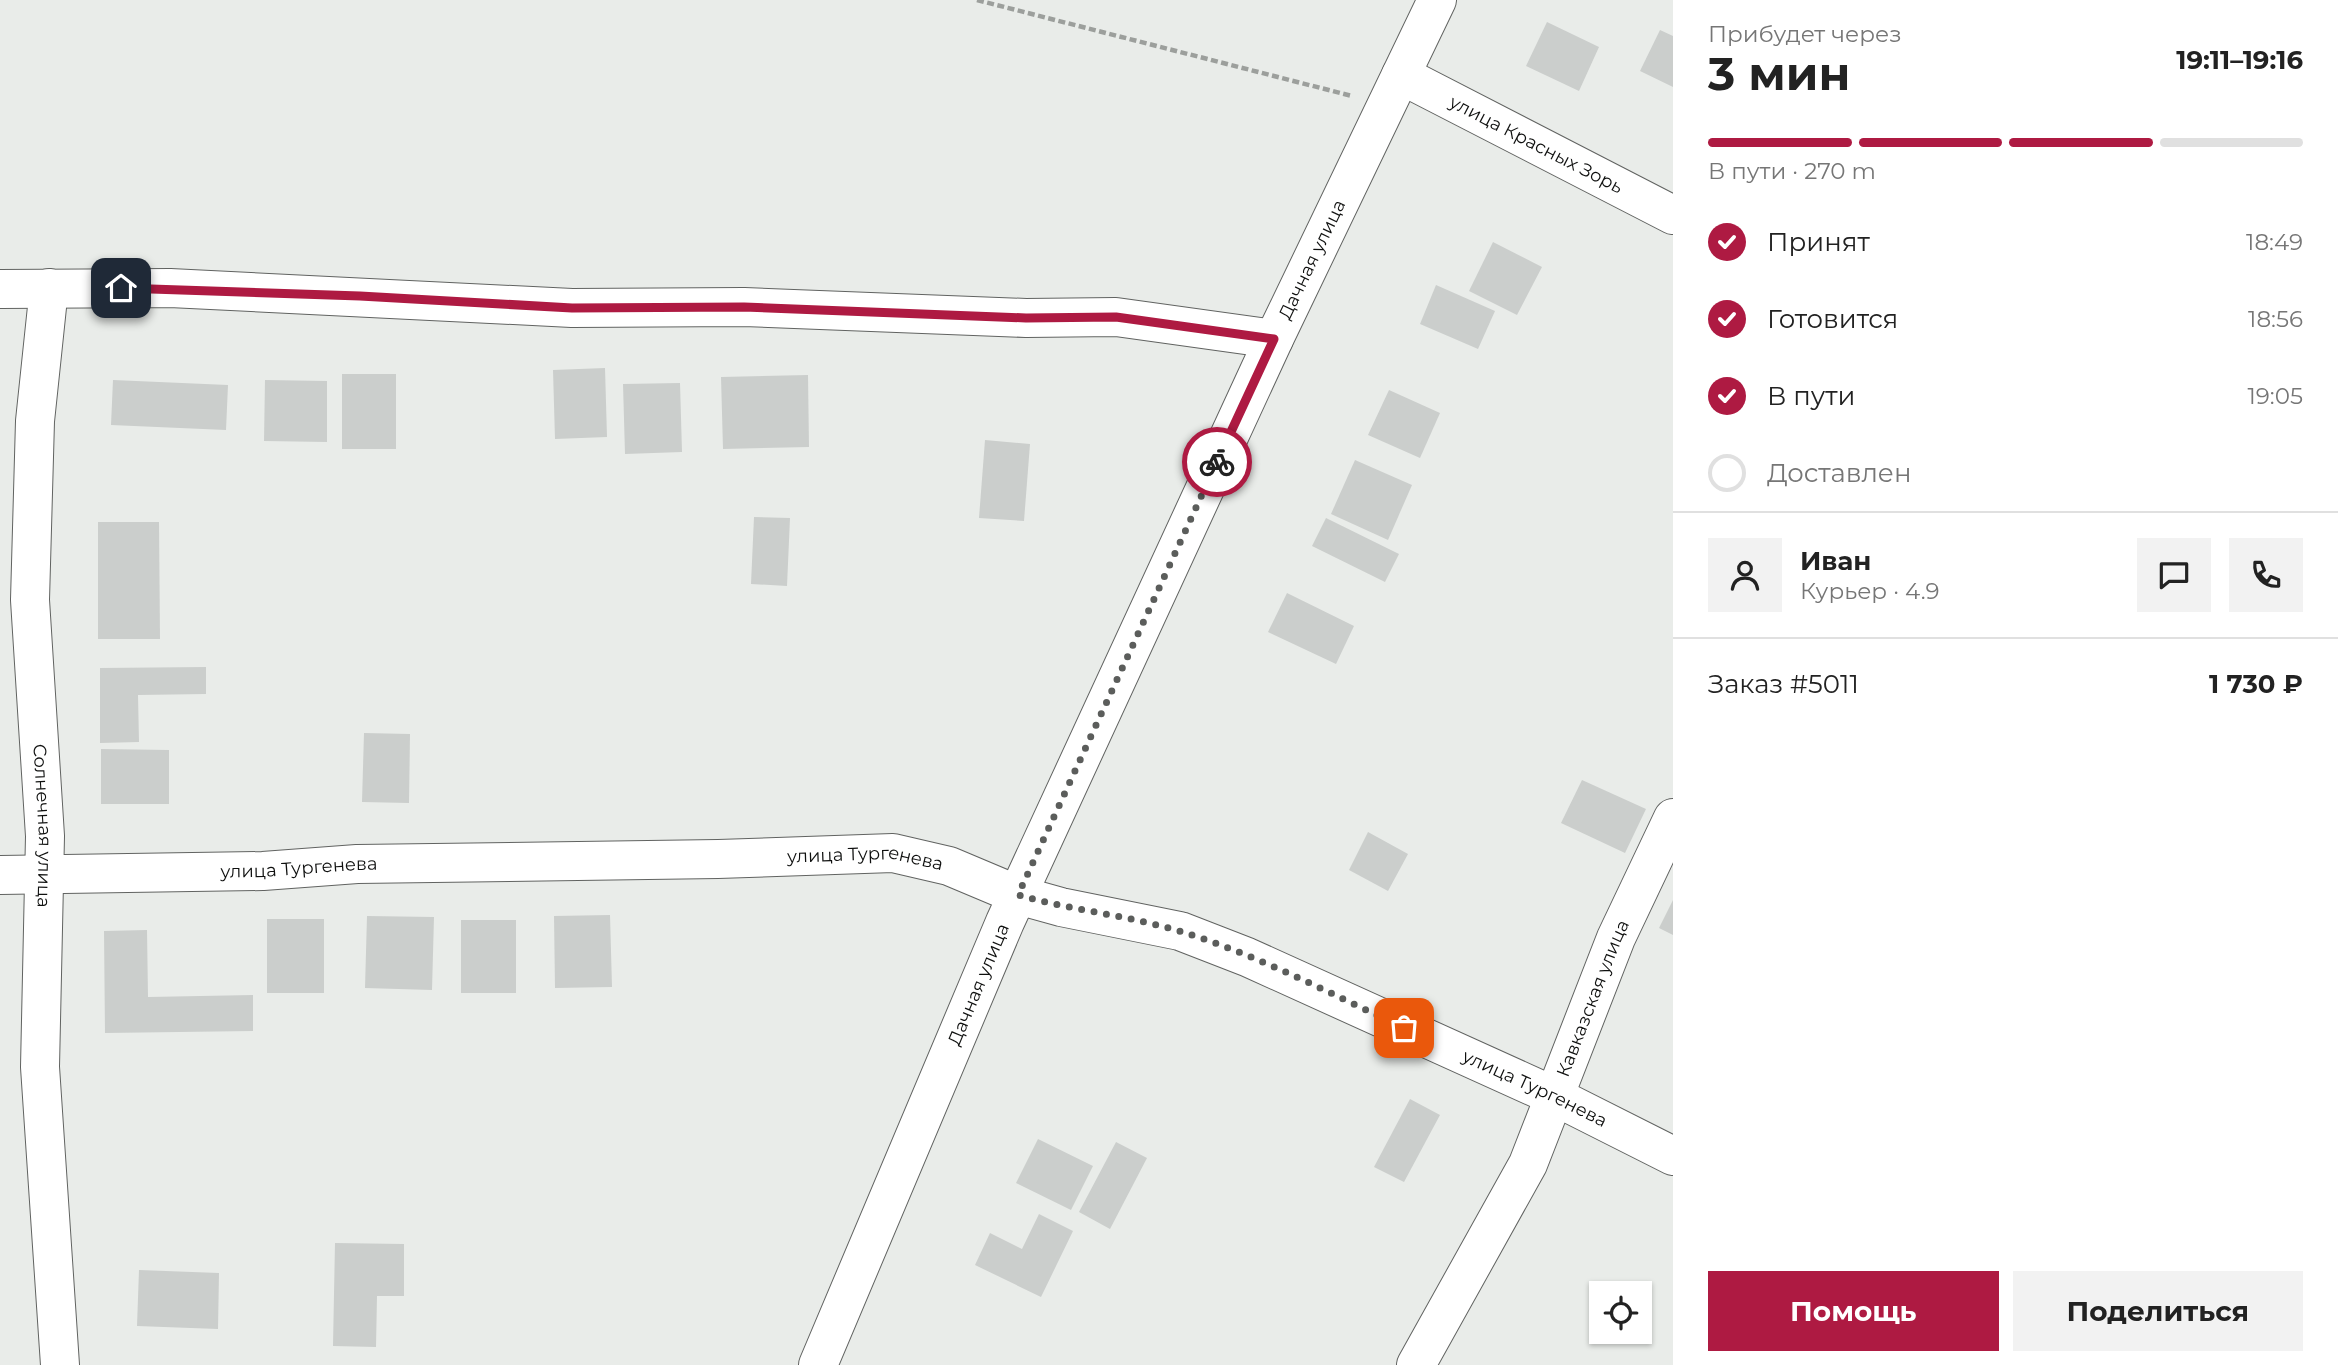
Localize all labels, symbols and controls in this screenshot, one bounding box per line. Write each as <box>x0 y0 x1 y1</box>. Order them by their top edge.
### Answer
text: Прибудет через <box>1708 20 1902 48</box>
text: 19:11–19:16 <box>2176 44 2303 76</box>
text: 3 мин <box>1708 45 1850 102</box>
street label: улица Красных Зорь <box>1445 90 1627 198</box>
text: В пути · 270 m <box>1708 157 1876 185</box>
street label: Дачная улица <box>1274 196 1350 323</box>
icon: check <box>1708 223 1746 261</box>
text: Принят <box>1767 226 1870 258</box>
text: 18:49 <box>2246 228 2303 256</box>
pin <box>91 258 151 318</box>
icon: home <box>102 269 140 307</box>
icon: check <box>1708 300 1746 338</box>
text: Готовится <box>1767 303 1898 335</box>
text: 18:56 <box>2248 305 2303 333</box>
icon: check <box>1708 377 1746 415</box>
text: В пути <box>1767 380 1856 412</box>
text: 19:05 <box>2248 382 2303 410</box>
courier <box>1182 427 1252 497</box>
icon: bike <box>1198 443 1236 481</box>
text: Доставлен <box>1767 457 1912 489</box>
button: person <box>1708 538 1782 612</box>
button: chat <box>2137 538 2211 612</box>
button: phone <box>2229 538 2303 612</box>
text: Иван <box>1800 545 1871 577</box>
text: Курьер · 4.9 <box>1800 577 1940 605</box>
text: Заказ #5011 <box>1708 668 1859 700</box>
text: 1 730 ₽ <box>2209 668 2303 700</box>
street label: Солнечная улица <box>28 743 56 908</box>
street label: улица Тургенева <box>786 841 945 875</box>
street label: улица Тургенева <box>219 853 378 883</box>
street label: Кавказская улица <box>1552 916 1634 1080</box>
street label: Дачная улица <box>943 920 1014 1049</box>
pin <box>1374 998 1434 1058</box>
icon: bag <box>1385 1009 1423 1047</box>
street label: улица Тургенева <box>1458 1045 1611 1132</box>
button: Помощь <box>1708 1271 1999 1351</box>
button: Поделиться <box>2013 1271 2303 1351</box>
map controls <box>1589 1281 1652 1344</box>
button: locate <box>1589 1281 1652 1344</box>

